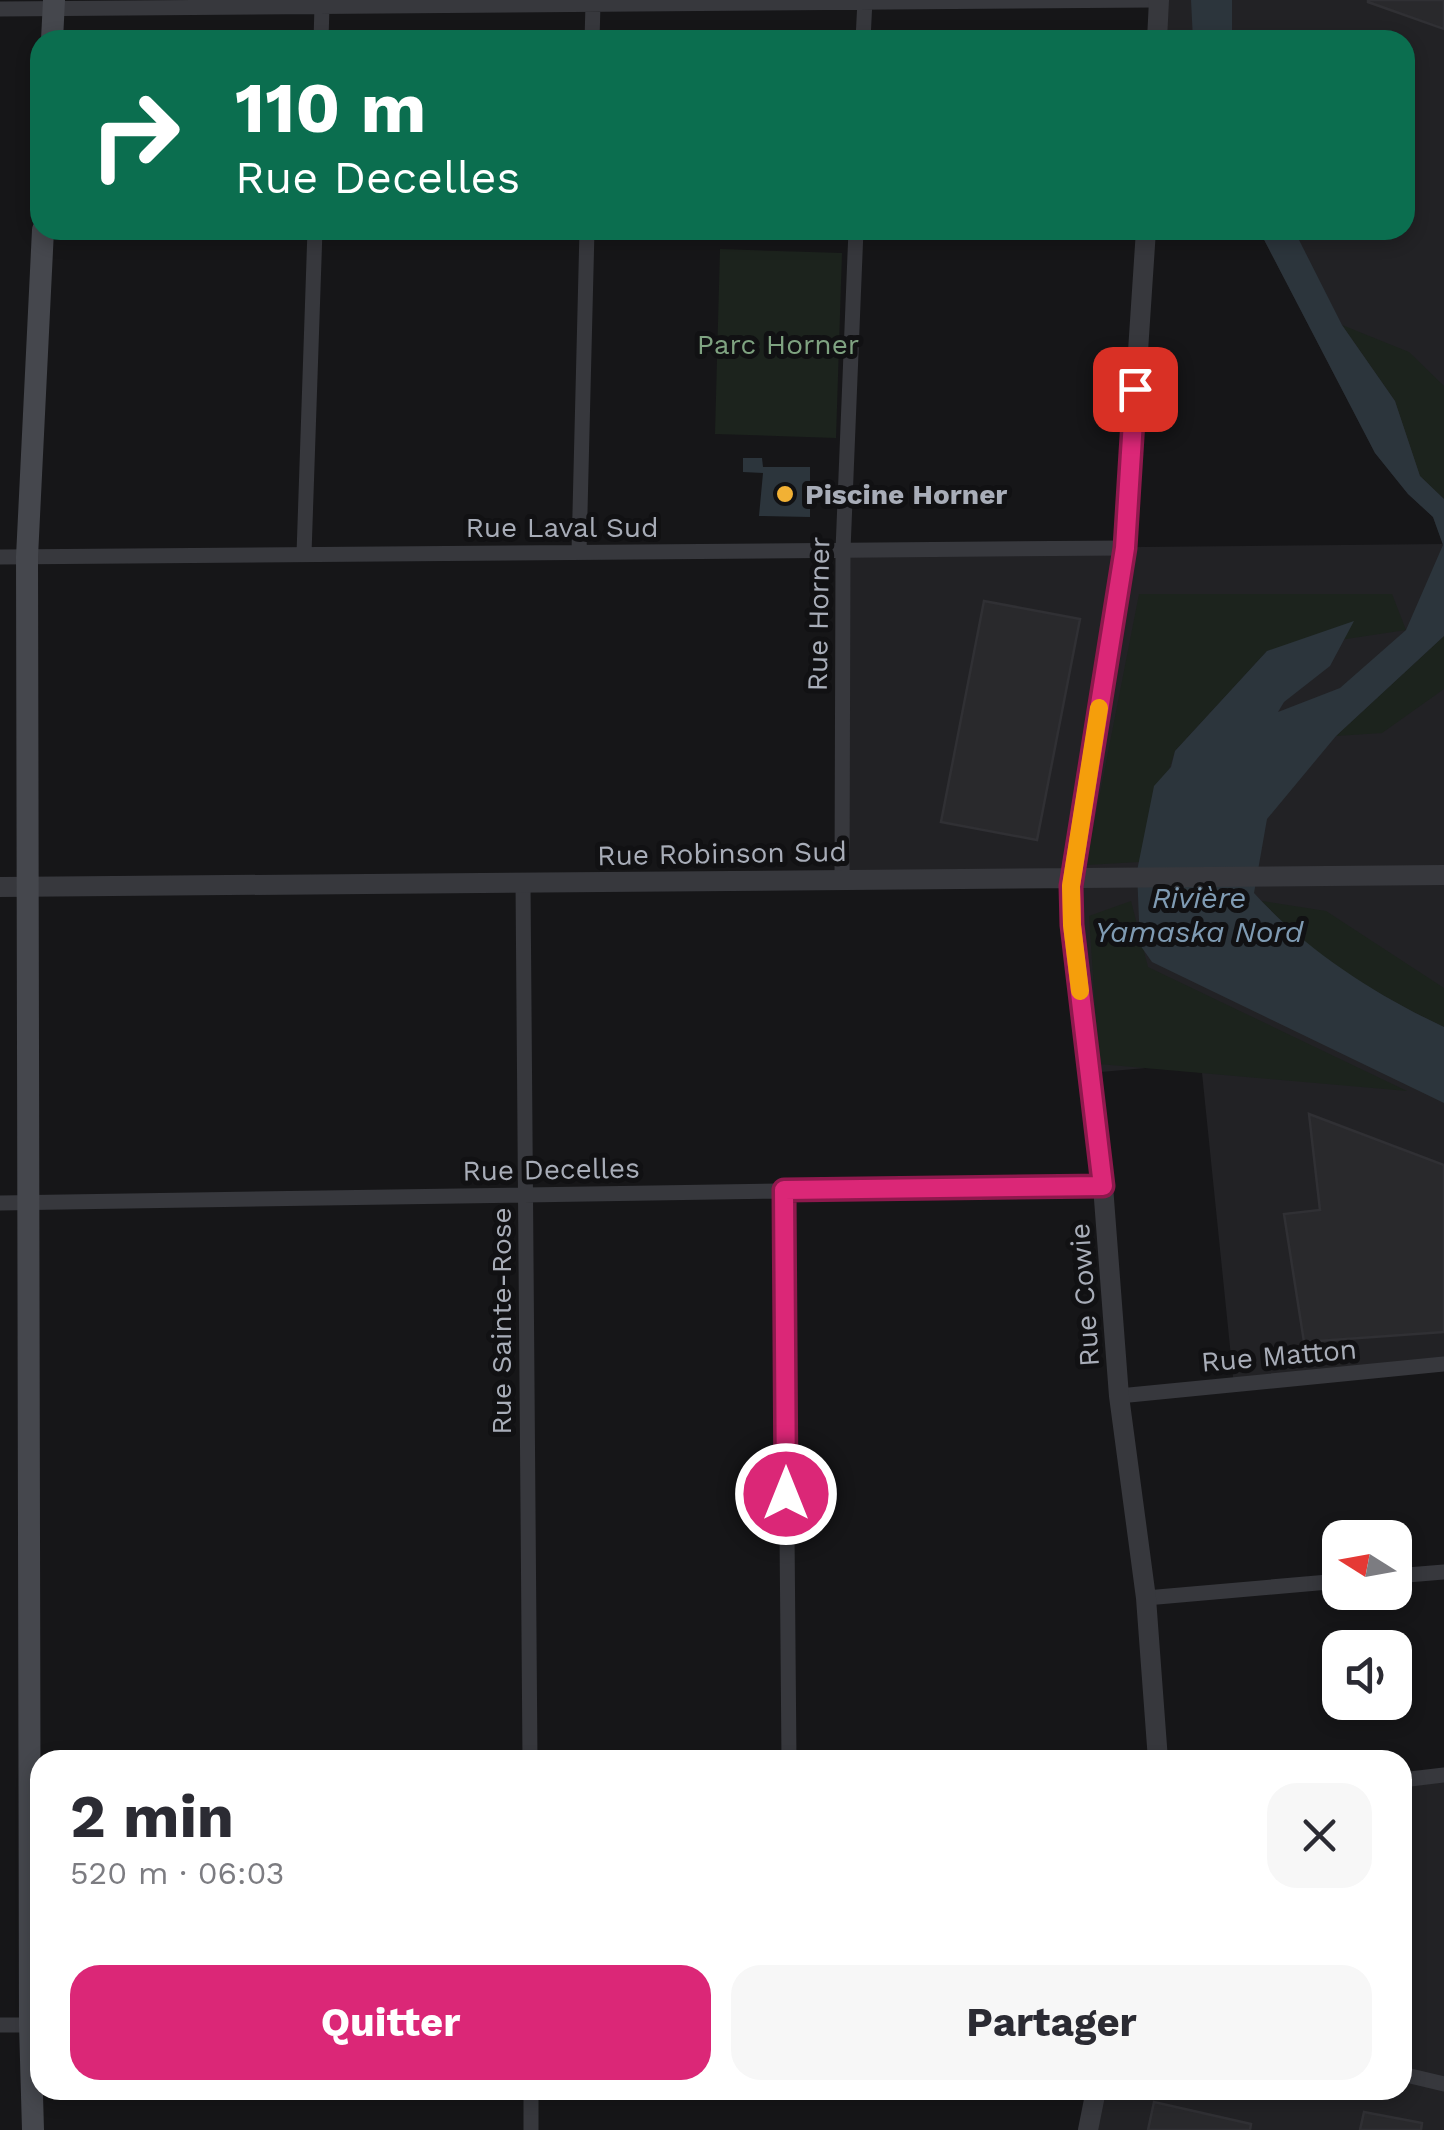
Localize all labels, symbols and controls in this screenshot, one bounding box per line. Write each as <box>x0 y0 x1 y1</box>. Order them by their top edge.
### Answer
text: 110 m <box>235 67 426 149</box>
icon: right <box>70 70 200 200</box>
text: Rue Decelles <box>235 151 520 204</box>
park label: Parc Horner <box>697 328 859 361</box>
pin <box>1093 347 1178 432</box>
icon: arrive <box>1108 362 1163 417</box>
place label: Piscine Horner <box>805 478 1007 511</box>
marker: Piscine Horner <box>774 483 796 505</box>
street label: Rue Laval Sud <box>465 511 659 544</box>
street label: Rue Horner <box>801 536 836 692</box>
street label: Rue Robinson Sud <box>597 835 847 872</box>
water label: Rivière Yamaska Nord <box>1095 880 1305 949</box>
street label: Rue Decelles <box>462 1151 640 1188</box>
street label: Rue Sainte-Rose <box>485 1207 518 1435</box>
street label: Rue Cowie <box>1063 1222 1106 1368</box>
street label: Rue Matton <box>1200 1332 1358 1379</box>
position arrow <box>734 1442 838 1546</box>
north arrow <box>1322 1520 1412 1610</box>
map controls <box>1322 1520 1412 1720</box>
button: sound <box>1322 1630 1412 1720</box>
text: 2 min <box>70 1781 234 1852</box>
button: close <box>1267 1783 1372 1888</box>
text: 520 m · 06:03 <box>70 1854 284 1892</box>
button: Quitter <box>70 1965 711 2080</box>
button: Partager <box>731 1965 1372 2080</box>

